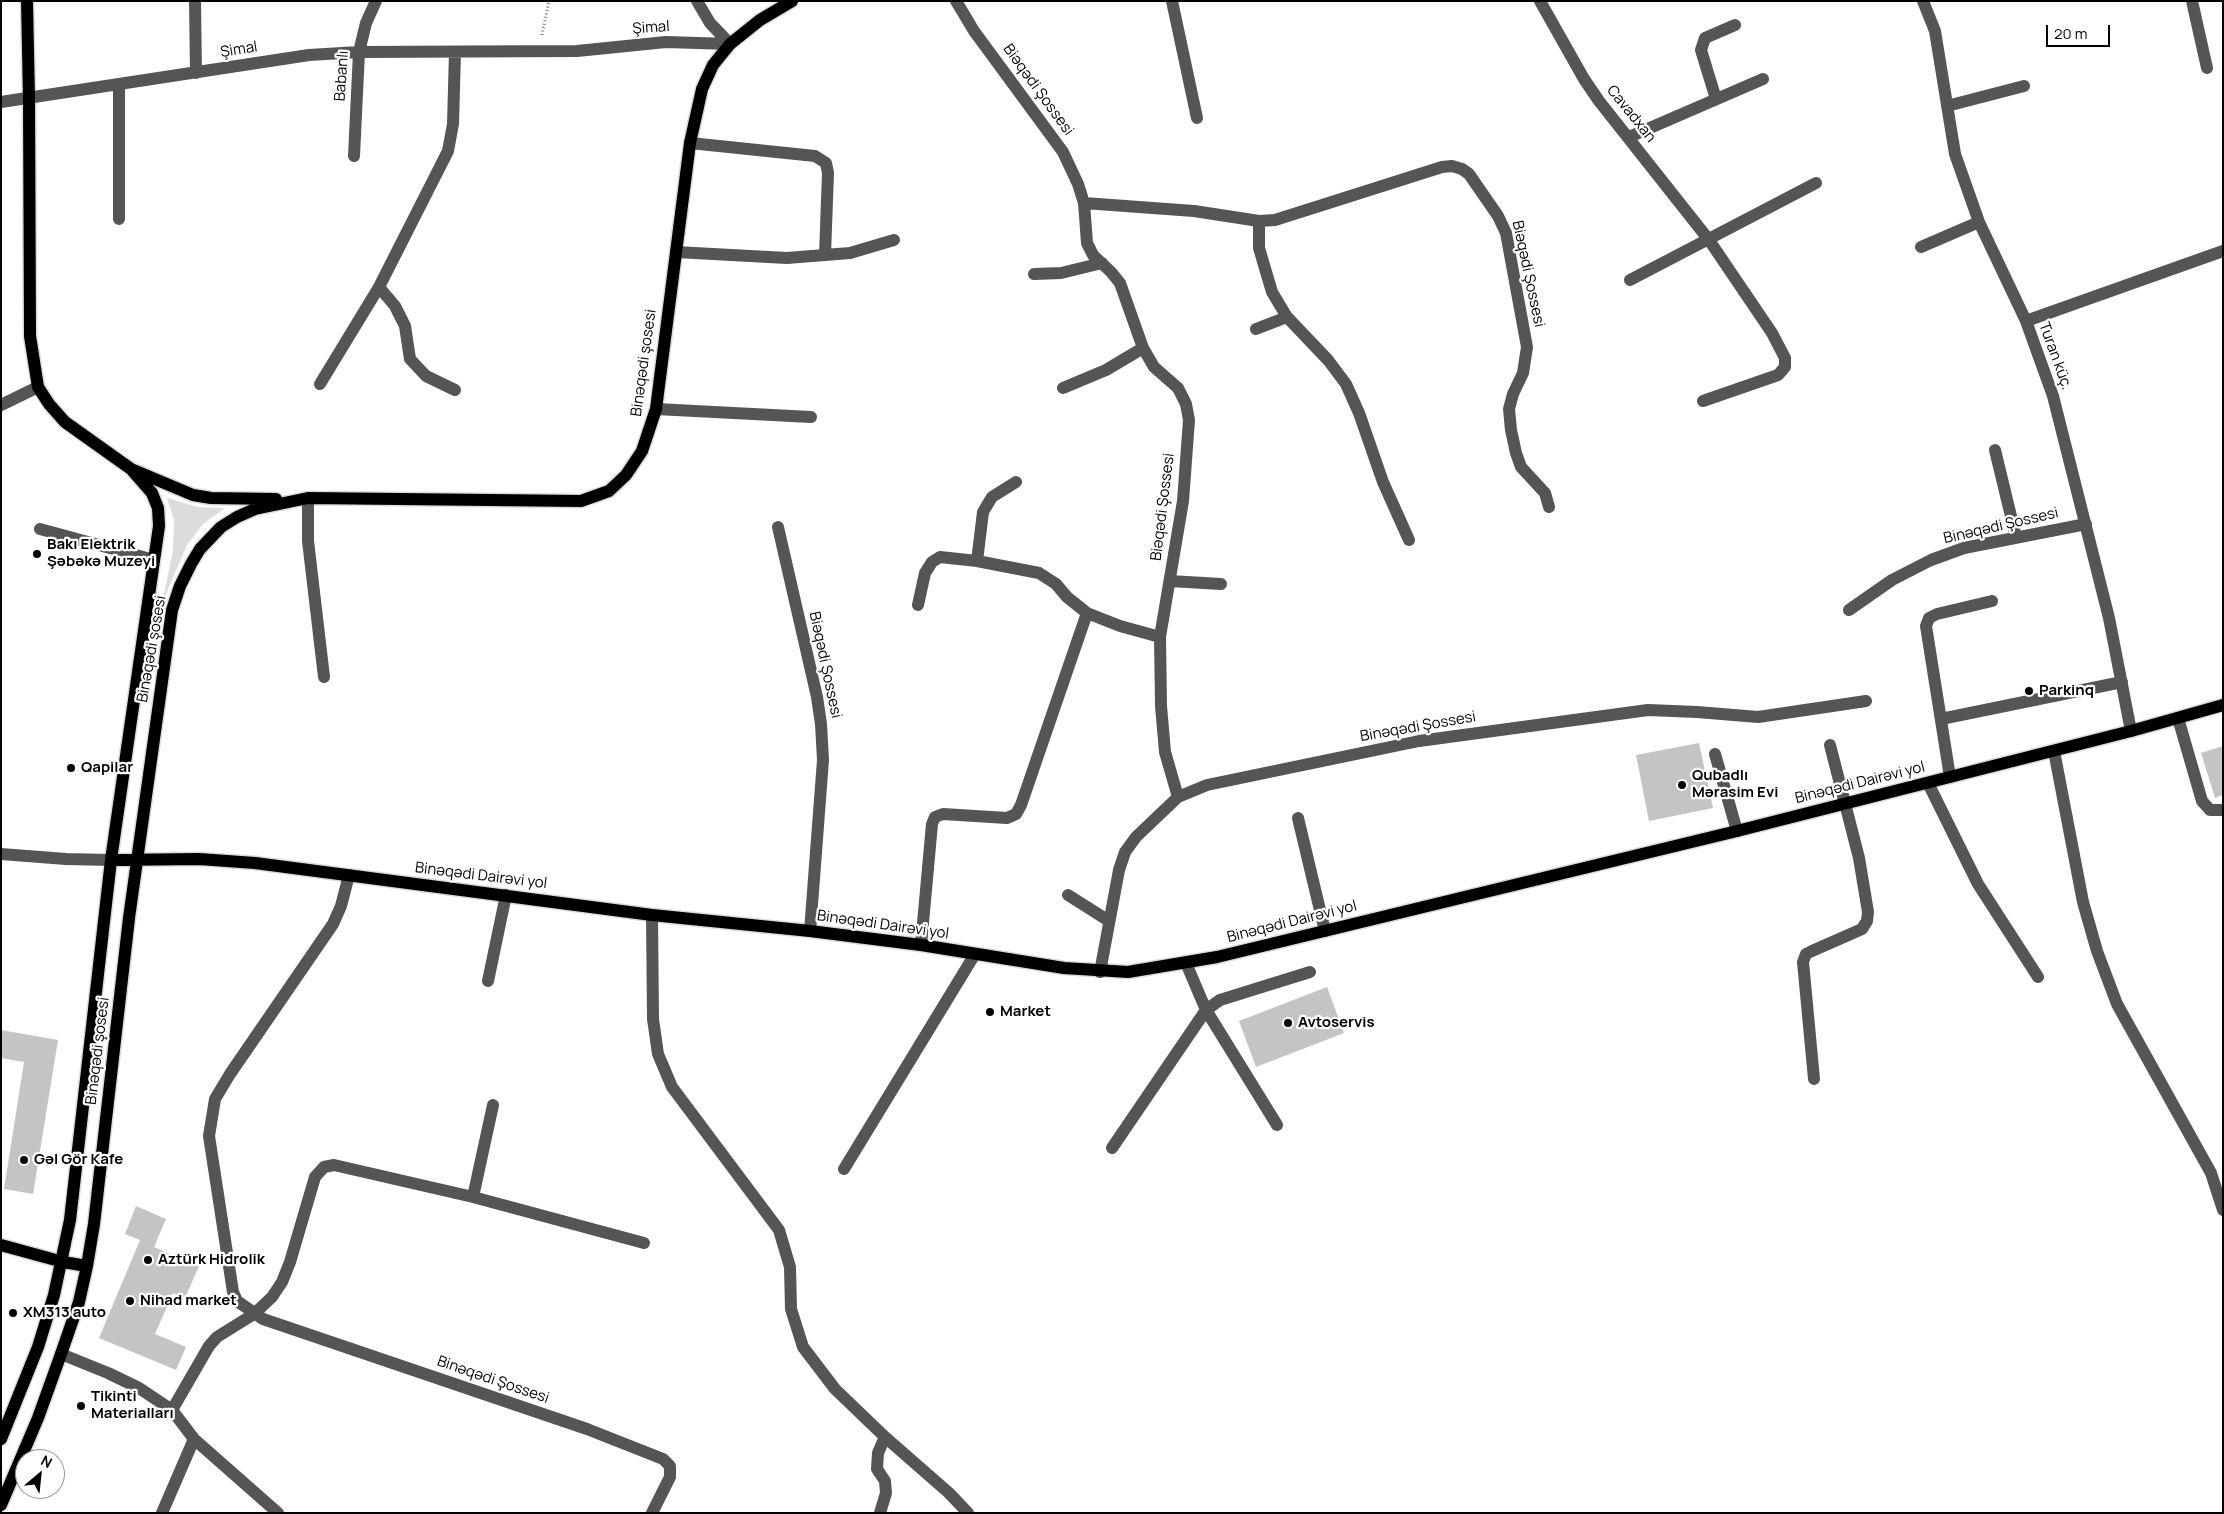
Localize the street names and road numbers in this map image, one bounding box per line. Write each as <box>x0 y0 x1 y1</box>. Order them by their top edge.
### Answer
street label: Şimal <box>632 18 670 38</box>
street label: Şimal <box>219 38 259 62</box>
street label: Biəqədi Şossesi <box>999 41 1077 139</box>
street label: Babanlı <box>331 50 353 102</box>
street label: Cavadxan <box>1603 82 1659 146</box>
street label: Biəqədi Şossesi <box>1508 219 1548 329</box>
street label: Binəqədi şosesi <box>628 308 660 418</box>
street label: Turan küç. <box>2034 320 2076 392</box>
street label: Biəqədi Şossesi <box>1147 452 1179 562</box>
street label: Binəqədi Şossesi <box>1942 504 2060 548</box>
street label: Binəqədi şosesi <box>134 594 170 704</box>
street label: Biəqədi Şossesi <box>805 610 845 720</box>
street label: Binəqədi Şossesi <box>1359 708 1477 746</box>
street label: Binəqədi Dairəvi yol <box>1793 758 1927 808</box>
street label: Binəqədi Dairəvi yol <box>414 859 548 893</box>
street label: Binəqədi Dairəvi yol <box>1225 897 1359 947</box>
street label: Binəqədi Dairəvi yol <box>816 907 950 943</box>
street label: Binəqədi şosesi <box>82 996 114 1106</box>
street label: Binəqədi Şossesi <box>435 1352 551 1408</box>

